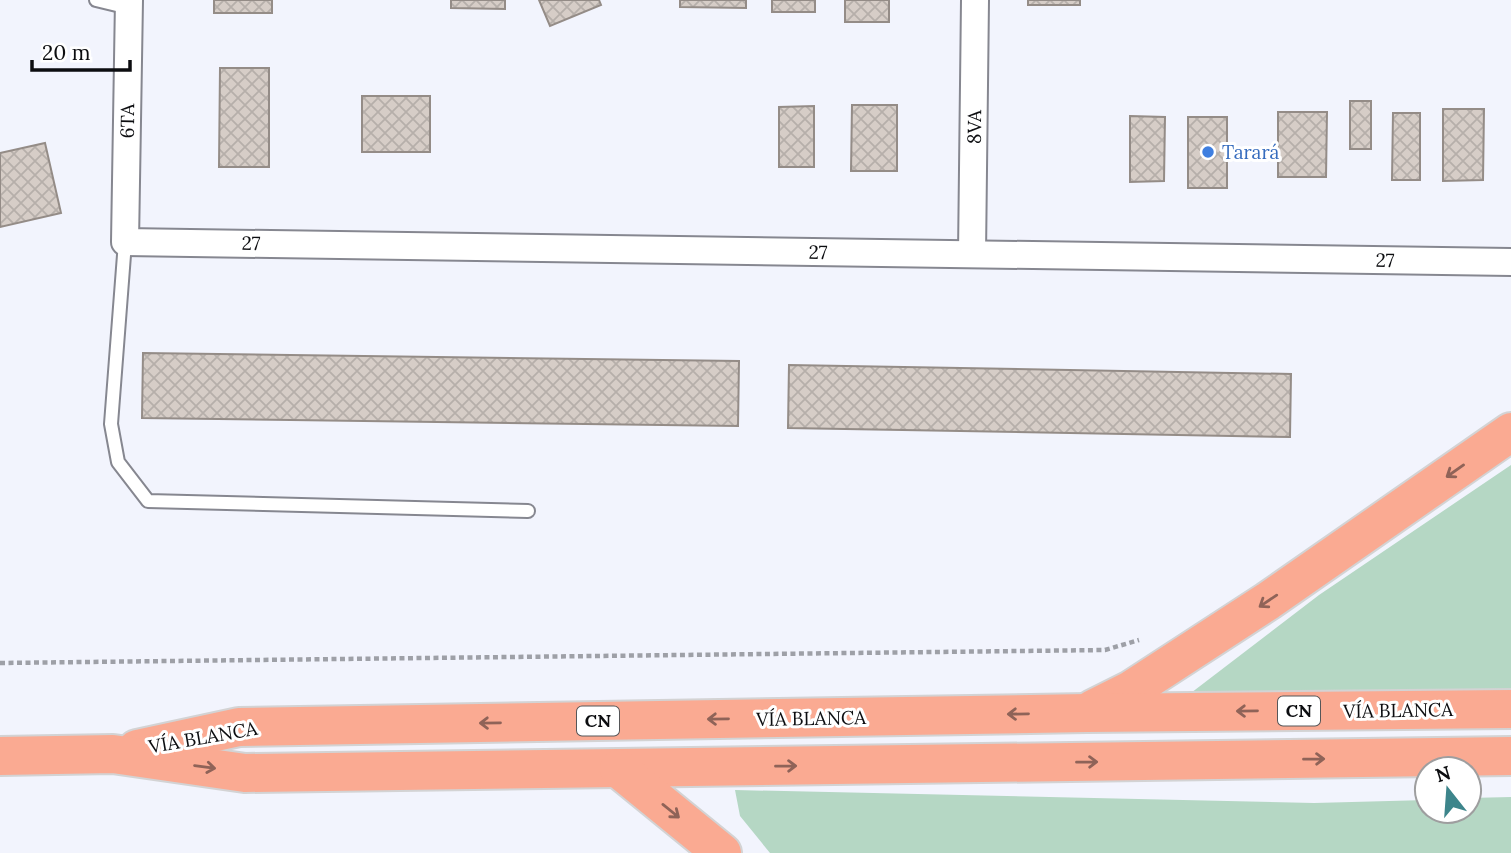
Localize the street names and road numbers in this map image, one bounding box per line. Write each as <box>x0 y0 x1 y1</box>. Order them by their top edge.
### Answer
street label: 6TA <box>115 102 139 139</box>
street label: 8VA <box>962 109 986 144</box>
street label: 27 <box>241 231 261 255</box>
street label: 27 <box>808 240 828 264</box>
street label: 27 <box>1375 248 1395 272</box>
road number: CN <box>1278 696 1320 726</box>
street label: VÍA BLANCA <box>1342 697 1454 723</box>
street label: VÍA BLANCA <box>755 705 867 731</box>
road number: CN <box>577 706 619 736</box>
street label: VÍA BLANCA <box>146 715 260 759</box>

